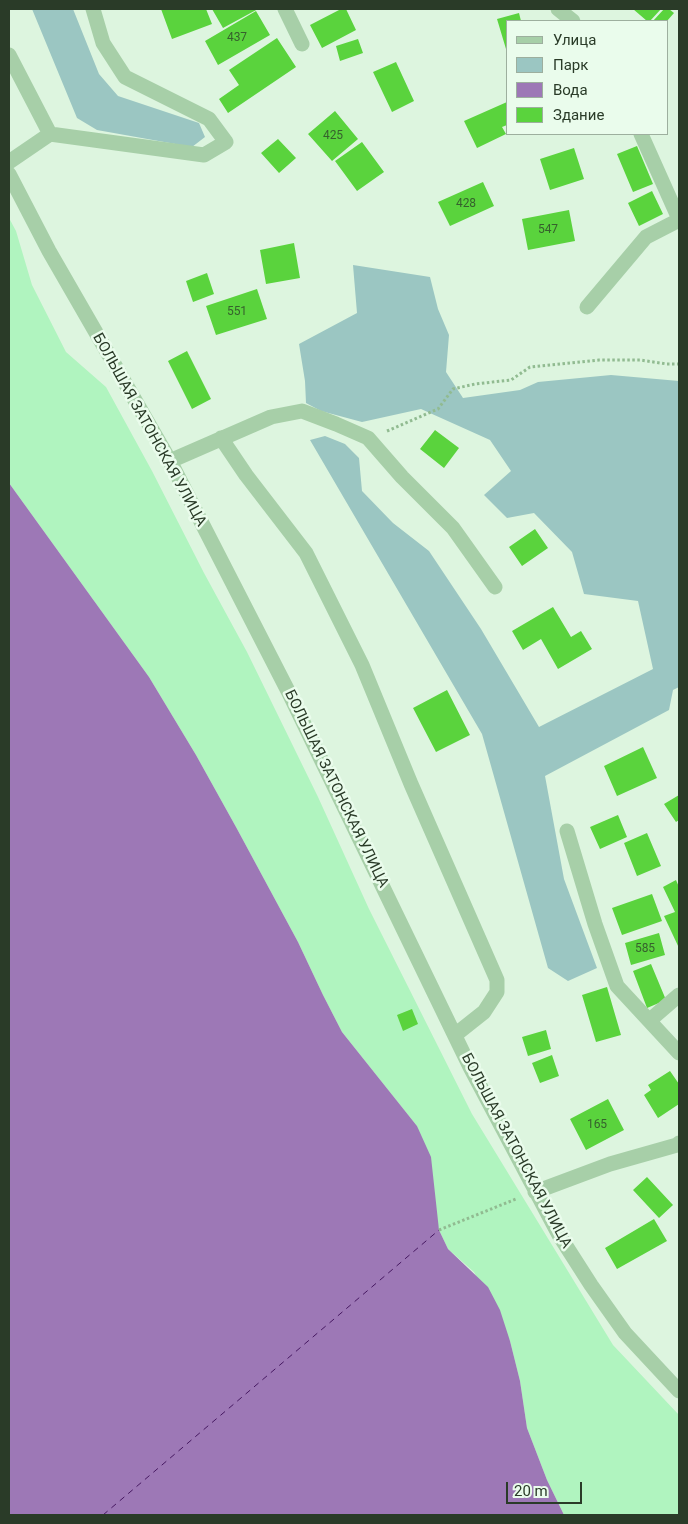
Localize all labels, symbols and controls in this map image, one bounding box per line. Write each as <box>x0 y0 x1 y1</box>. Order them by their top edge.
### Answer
legend <box>506 20 668 135</box>
house number: 437 <box>227 31 247 45</box>
text: Улица <box>553 31 596 49</box>
text: Парк <box>553 56 588 74</box>
text: Вода <box>553 81 588 99</box>
text: Здание <box>553 106 604 124</box>
house number: 425 <box>323 129 343 143</box>
house number: 428 <box>456 197 476 211</box>
house number: 547 <box>538 223 558 237</box>
house number: 551 <box>227 305 247 319</box>
street label: БОЛЬШАЯ ЗАТОНСКАЯ УЛИЦА <box>88 330 210 530</box>
street label: БОЛЬШАЯ ЗАТОНСКАЯ УЛИЦА <box>280 687 392 891</box>
house number: 585 <box>635 942 655 956</box>
street label: БОЛЬШАЯ ЗАТОНСКАЯ УЛИЦА <box>457 1050 575 1252</box>
house number: 165 <box>587 1118 607 1132</box>
scale bar <box>508 1472 584 1504</box>
text: 20 m <box>514 1482 548 1500</box>

